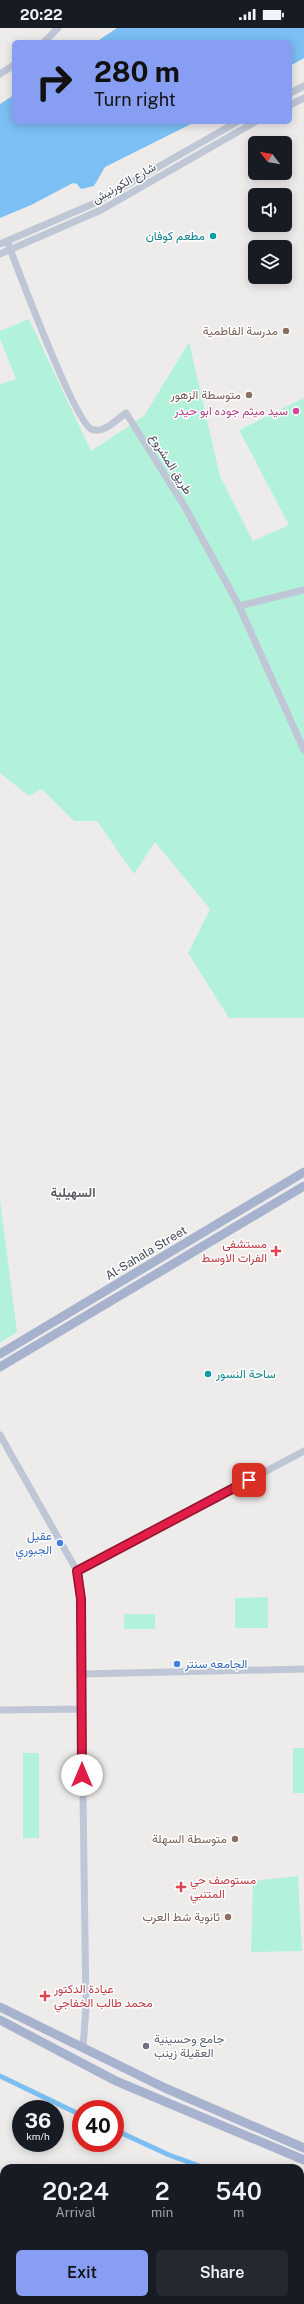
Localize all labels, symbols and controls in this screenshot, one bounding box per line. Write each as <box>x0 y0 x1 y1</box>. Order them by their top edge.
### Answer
text: 20:22 <box>20 6 63 23</box>
text: 280 m <box>94 55 180 88</box>
icon: right <box>28 56 80 108</box>
text: Turn right <box>94 89 176 110</box>
north arrow <box>248 136 292 180</box>
map controls <box>248 136 292 284</box>
street label: شارع الكورنيش <box>90 160 159 208</box>
button: sound <box>248 188 292 232</box>
place label: مطعم كوفان <box>146 229 205 244</box>
marker: مطعم كوفان <box>208 231 218 241</box>
button: layers <box>248 240 292 284</box>
place label: مدرسة الفاطمية <box>203 324 278 339</box>
marker: مدرسة الفاطمية <box>281 326 291 336</box>
place label: متوسطة الزهور <box>170 388 241 403</box>
marker: متوسطة الزهور <box>244 390 254 400</box>
place label: سيد ميثم جوده ابو حيدر <box>173 404 288 419</box>
marker: سيد ميثم جوده ابو حيدر <box>291 406 301 416</box>
street label: طريق المشروع <box>145 431 195 498</box>
district label: السهيلية <box>50 1185 96 1201</box>
street label: Al-Sahala Street <box>103 1223 190 1283</box>
place label: مستشفى الفرات الاوسط <box>201 1237 267 1266</box>
marker: مستشفى الفرات الاوسط <box>270 1245 282 1257</box>
place label: ساحة النسور <box>215 1367 276 1382</box>
marker: ساحة النسور <box>203 1369 213 1379</box>
pin <box>232 1463 266 1497</box>
icon: arrive <box>238 1469 260 1491</box>
place label: عقيل الجبوري <box>16 1529 52 1560</box>
marker: عقيل الجبوري <box>55 1538 65 1548</box>
place label: الجامعه سنتر <box>184 1657 247 1672</box>
marker: الجامعه سنتر <box>172 1659 182 1669</box>
position arrow <box>61 1754 103 1796</box>
place label: متوسطة السهلة <box>152 1832 227 1847</box>
marker: متوسطة السهلة <box>230 1834 240 1844</box>
place label: مستوصف حي المتنبي <box>190 1873 256 1904</box>
marker: مستوصف حي المتنبي <box>175 1881 187 1893</box>
place label: ثانوية شط العرب <box>142 1910 220 1925</box>
marker: ثانوية شط العرب <box>223 1912 233 1922</box>
place label: عيادة الدكتور محمد طالب الخفاجي <box>53 1982 153 2013</box>
marker: عيادة الدكتور محمد طالب الخفاجي <box>39 1990 51 2002</box>
place label: جامع وحسينية العقيلة زينب <box>154 2032 224 2061</box>
marker: جامع وحسينية العقيلة زينب <box>141 2041 151 2051</box>
speed limit sign: 40 <box>72 2100 124 2152</box>
text: 36 <box>25 2109 51 2133</box>
text: km/h <box>26 2130 50 2142</box>
text: 20:24 <box>42 2177 109 2205</box>
text: 2 <box>155 2177 170 2205</box>
text: 540 <box>215 2177 262 2205</box>
text: Arrival <box>55 2205 96 2220</box>
text: min <box>151 2205 173 2220</box>
text: m <box>233 2205 244 2220</box>
button: Exit <box>16 2250 148 2296</box>
button: Share <box>156 2250 288 2296</box>

